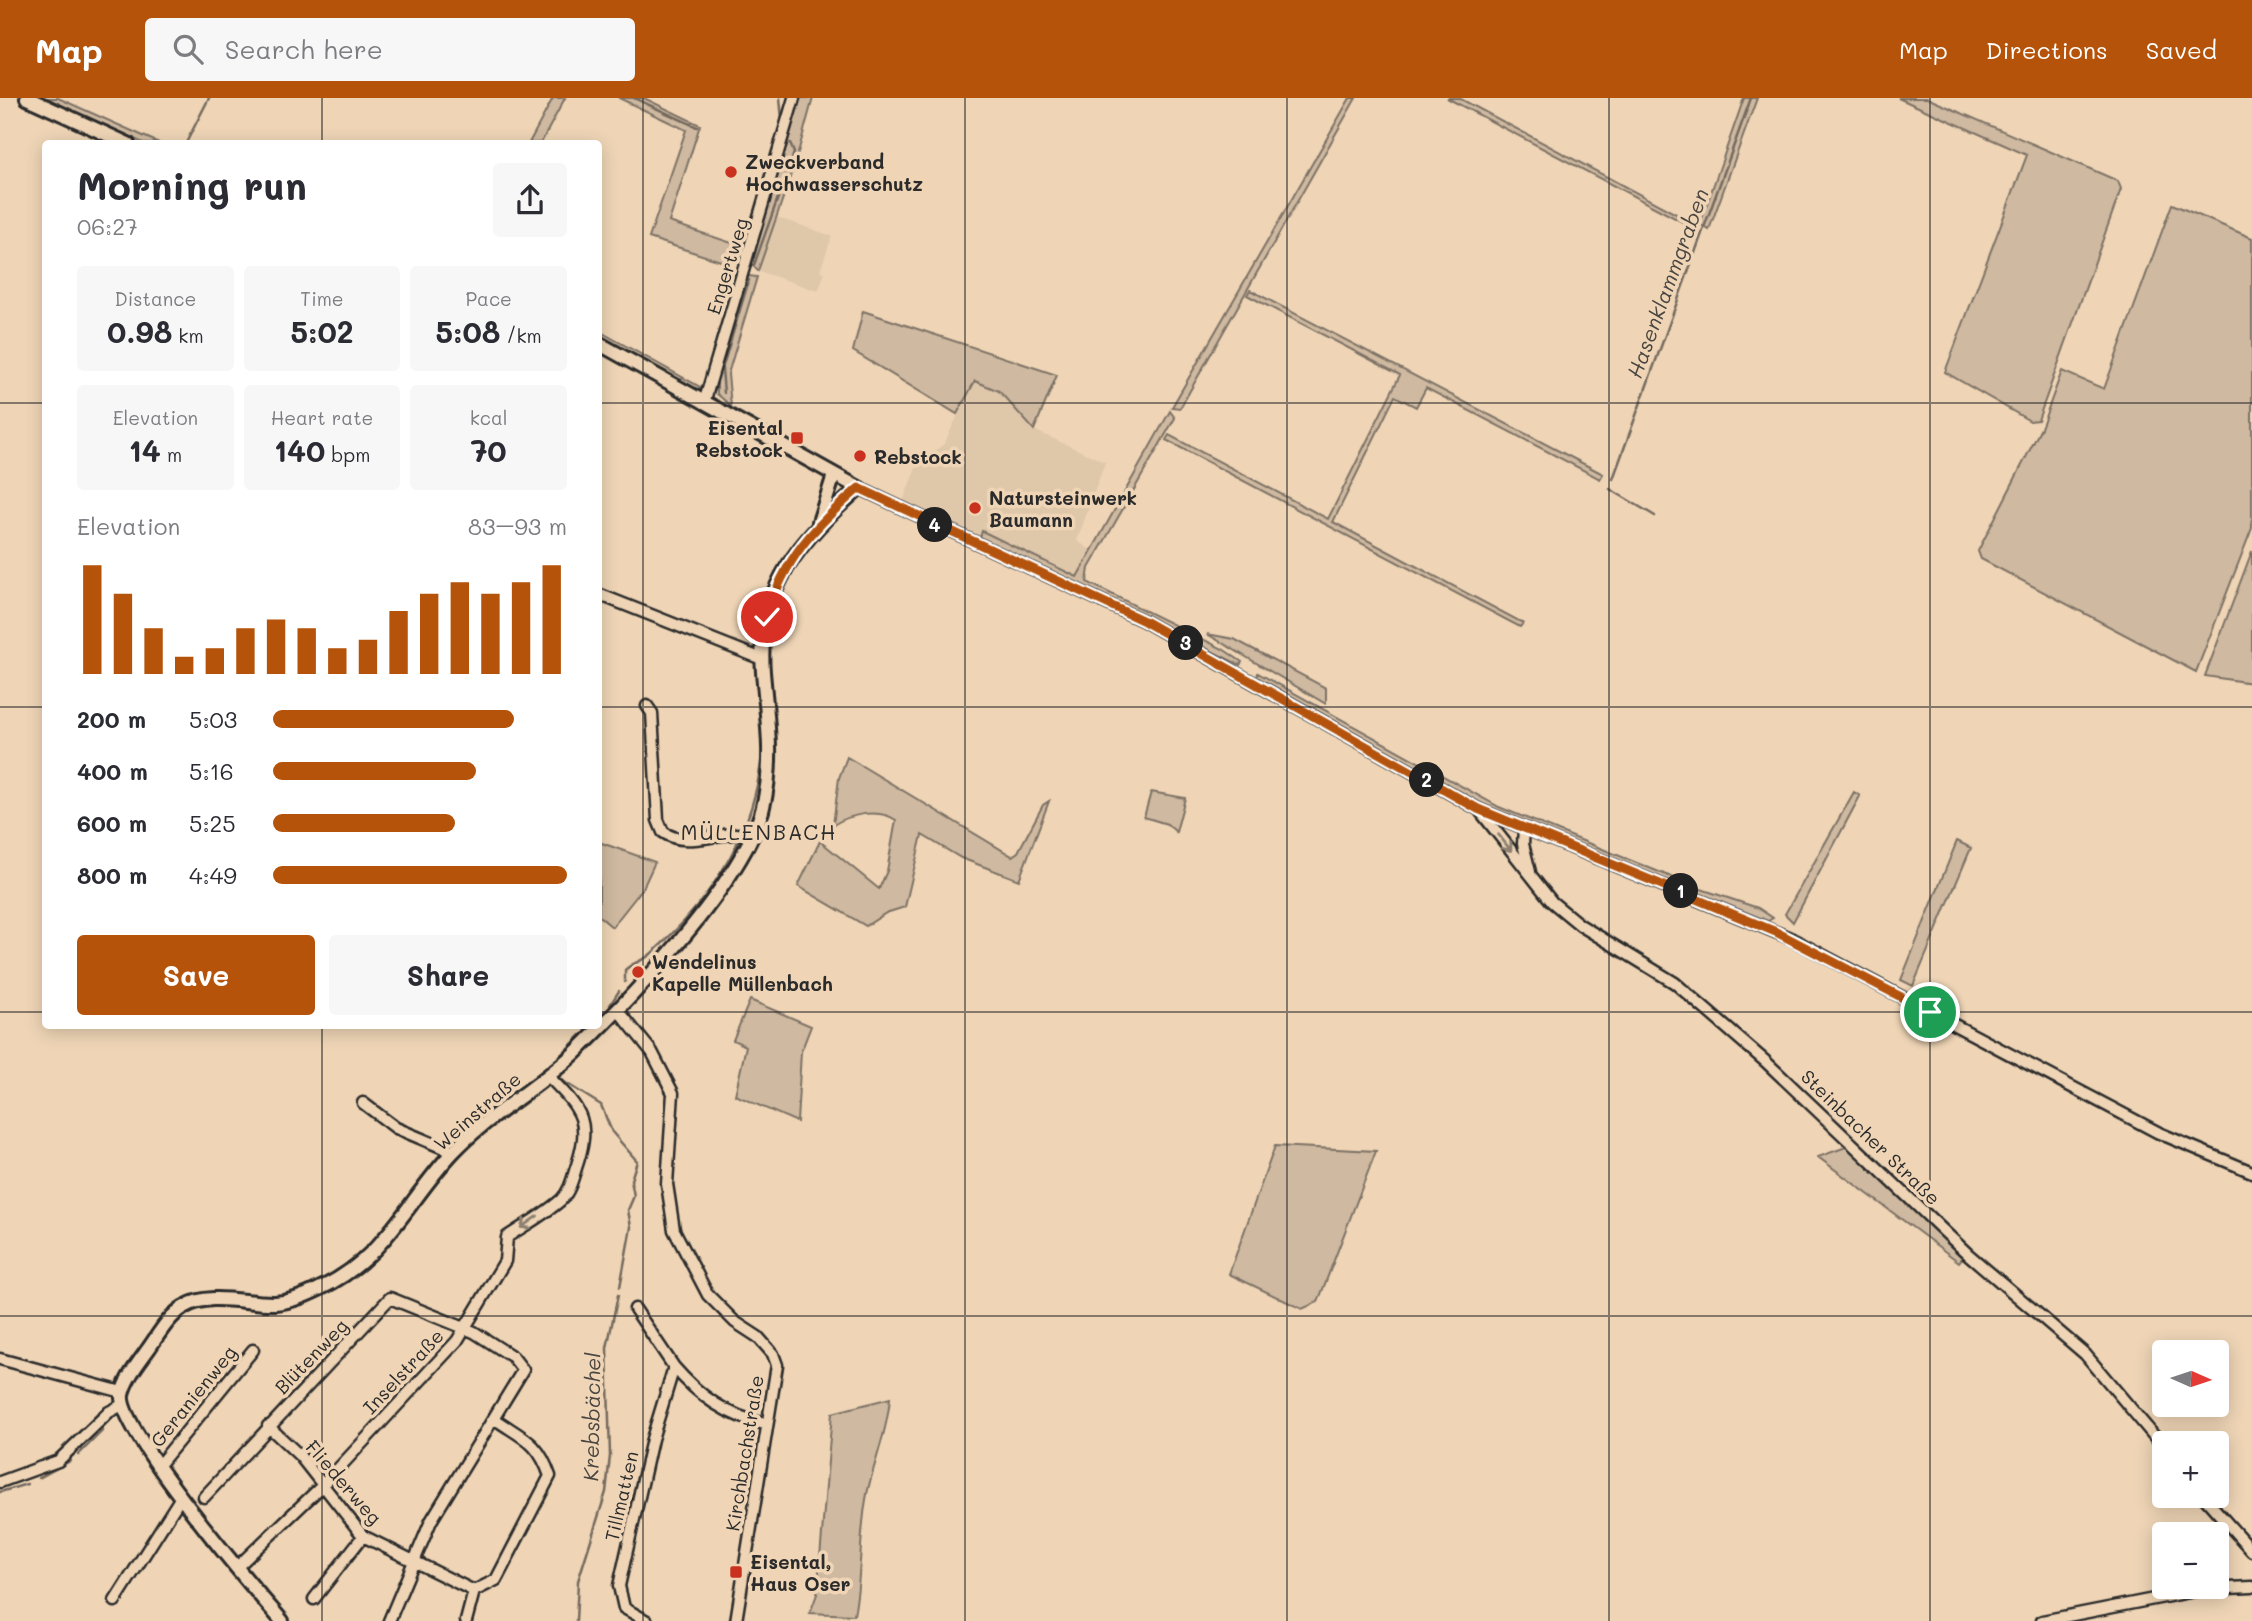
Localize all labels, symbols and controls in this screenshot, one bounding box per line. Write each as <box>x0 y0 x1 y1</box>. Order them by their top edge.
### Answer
search box <box>145 18 635 81</box>
text: Map <box>35 28 103 71</box>
icon: search <box>169 30 207 68</box>
text: Search here <box>225 32 383 66</box>
text: Map <box>1899 34 1948 65</box>
text: Directions <box>1986 34 2108 65</box>
text: Saved <box>2146 34 2217 65</box>
place label: Zweckverband Hochwasserschutz <box>745 149 923 196</box>
text: Morning run <box>77 160 307 210</box>
button: share <box>493 163 567 237</box>
marker: Zweckverband Hochwasserschutz <box>723 164 739 180</box>
water label: Hasenklammgraben <box>1620 185 1714 381</box>
text: 06:27 <box>77 211 138 241</box>
street label: Engertweg <box>700 215 754 317</box>
text: Distance <box>114 286 196 311</box>
text: Time <box>300 286 344 311</box>
text: Pace <box>465 286 512 311</box>
text: 0.98 <box>107 311 172 351</box>
text: 5:02 <box>290 311 354 351</box>
text: 5:08 <box>436 311 500 351</box>
text: km <box>172 323 204 348</box>
text: /km <box>500 323 542 348</box>
text: Elevation <box>113 405 198 430</box>
text: Heart rate <box>271 405 373 430</box>
text: kcal <box>470 405 508 430</box>
place label: Eisental Rebstock <box>695 415 783 462</box>
text: 14 <box>129 430 161 470</box>
text: 140 <box>274 430 325 470</box>
text: 70 <box>471 430 507 470</box>
marker: Eisental Rebstock <box>789 430 805 446</box>
text: m <box>161 442 182 467</box>
text: bpm <box>325 442 370 467</box>
place label: Rebstock <box>874 444 962 469</box>
marker: Rebstock <box>852 448 868 464</box>
place label: Natursteinwerk Baumann <box>989 485 1137 532</box>
marker: Natursteinwerk Baumann <box>967 500 983 516</box>
pin: 4 <box>918 508 953 542</box>
text: Elevation <box>77 511 180 541</box>
text: 83–93 m <box>468 511 567 541</box>
text: 4 <box>928 512 941 537</box>
pin <box>737 587 797 647</box>
icon: check <box>748 598 786 636</box>
pin: 3 <box>1168 626 1204 660</box>
text: 3 <box>1180 630 1191 655</box>
text: 200 m <box>77 704 146 734</box>
text: 5:03 <box>189 704 237 734</box>
text: 400 m <box>77 756 148 786</box>
text: 5:16 <box>189 756 234 786</box>
pin: 2 <box>1410 762 1444 798</box>
text: 2 <box>1421 767 1432 792</box>
text: 600 m <box>77 808 147 838</box>
text: 5:25 <box>189 808 236 838</box>
district label: MÜLLENBACH <box>681 818 837 845</box>
one-way arrow <box>1497 833 1512 851</box>
text: 800 m <box>77 860 147 890</box>
text: 4:49 <box>189 860 237 890</box>
pin: 1 <box>1664 874 1698 908</box>
text: 1 <box>1676 878 1685 903</box>
button: Save <box>77 935 315 1015</box>
button: Share <box>329 935 567 1015</box>
place label: Wendelinus Kapelle Müllenbach <box>652 949 833 996</box>
marker: Wendelinus Kapelle Müllenbach <box>630 964 646 980</box>
pin <box>1900 982 1960 1042</box>
icon: arrive <box>1911 993 1949 1031</box>
street label: Steinbacher Straße <box>1796 1064 1946 1210</box>
street label: Weinstraße <box>428 1066 526 1156</box>
one-way arrow <box>520 1215 539 1229</box>
street label: Blütenweg <box>269 1313 353 1399</box>
street label: Inselstraße <box>357 1323 449 1419</box>
street label: Geranienweg <box>144 1340 242 1452</box>
north arrow <box>2152 1340 2230 1418</box>
map controls <box>2152 1340 2229 1599</box>
water label: Krebsbächel <box>576 1352 606 1482</box>
street label: Kirchbachstraße <box>719 1373 769 1533</box>
button: + <box>2152 1431 2229 1508</box>
street label: Fliederweg <box>301 1435 387 1529</box>
street label: Tillmatten <box>598 1448 644 1544</box>
button: − <box>2152 1522 2229 1599</box>
place label: Eisental, Haus Oser <box>750 1549 851 1596</box>
marker: Eisental, Haus Oser <box>728 1564 744 1580</box>

